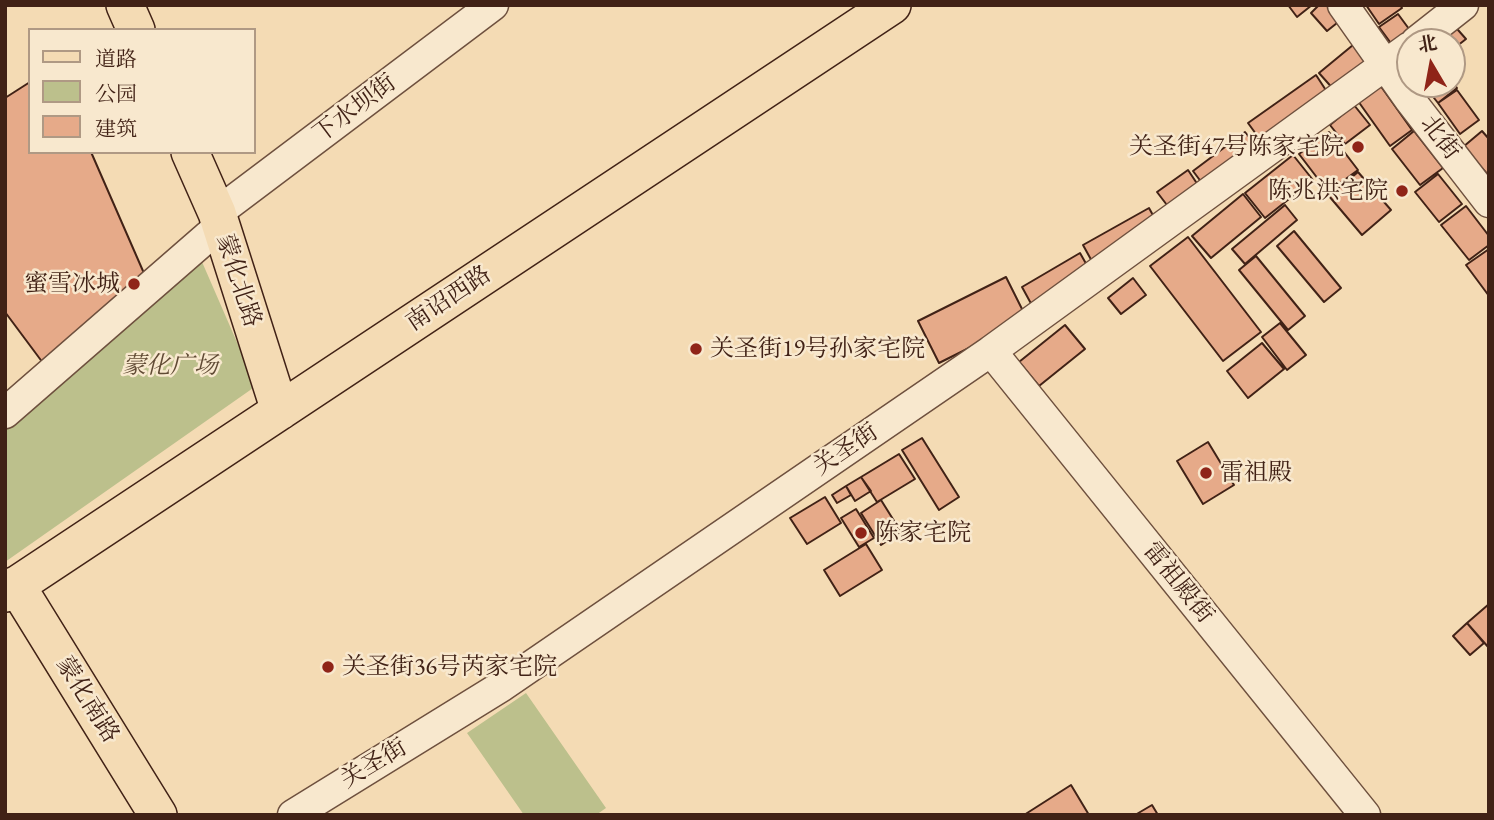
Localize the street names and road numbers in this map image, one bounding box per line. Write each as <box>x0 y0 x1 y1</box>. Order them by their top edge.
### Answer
street label: 下水坝街 <box>308 69 402 149</box>
street label: 北街 <box>1414 110 1466 166</box>
street label: 蒙化北路 <box>209 231 267 331</box>
street label: 南诏西路 <box>401 260 497 338</box>
street label: 关圣街 <box>808 418 884 482</box>
street label: 雷祖殿街 <box>1137 537 1219 629</box>
street label: 蒙化南路 <box>49 652 125 748</box>
street label: 关圣街 <box>336 733 412 795</box>

